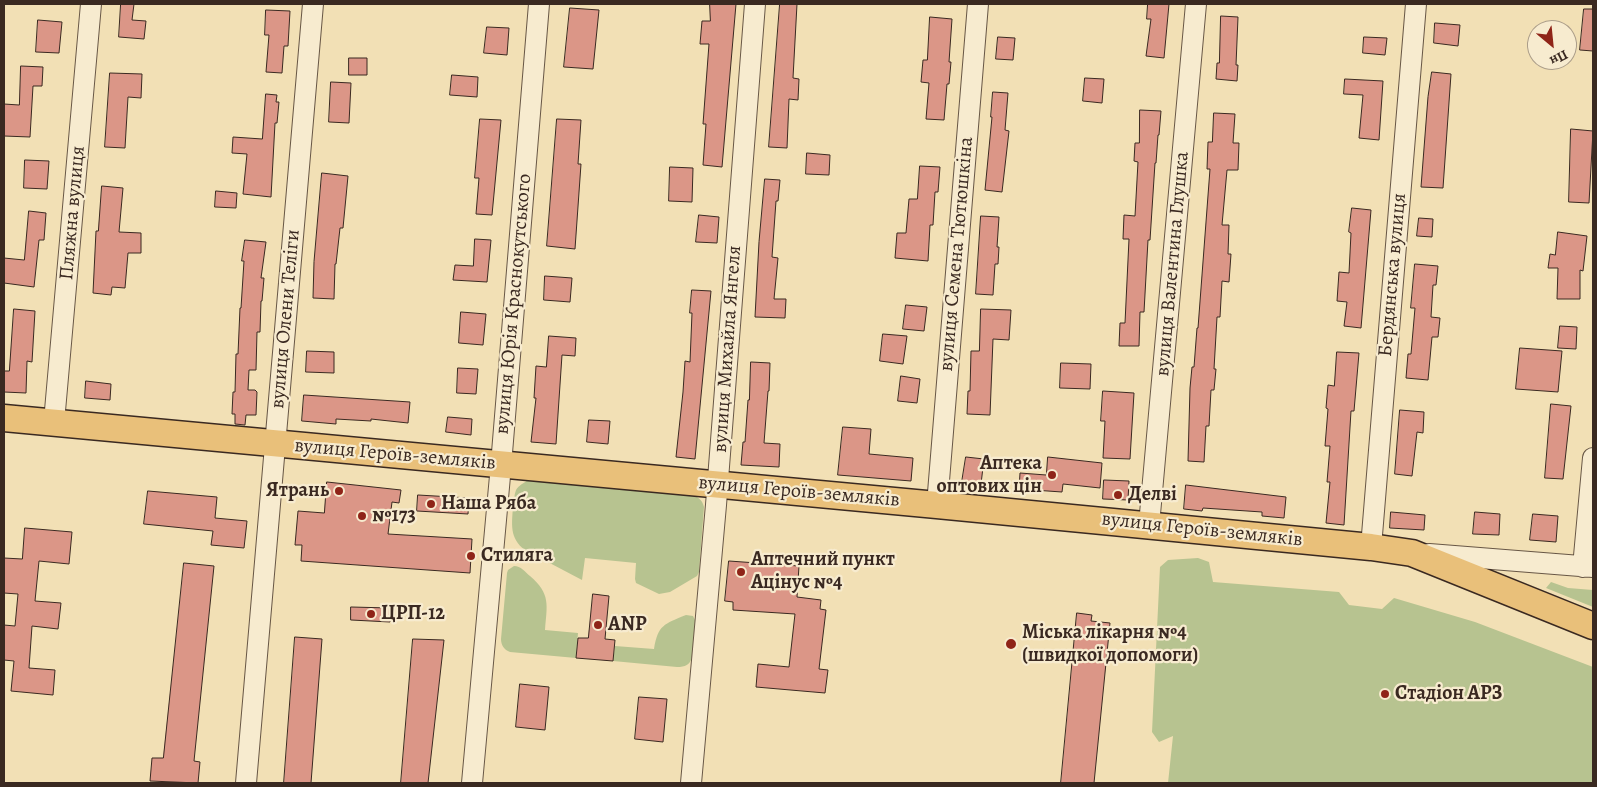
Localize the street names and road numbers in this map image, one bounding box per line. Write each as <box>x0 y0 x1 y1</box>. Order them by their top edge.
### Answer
street label: вулиця Семена Тютюшкіна <box>935 136 979 372</box>
street label: Пляжна вулиця <box>55 145 91 281</box>
street label: вулиця Валентина Глушка <box>1151 151 1195 377</box>
street label: вулиця Юрія Краснокутського <box>491 173 537 435</box>
street label: Бердянська вулиця <box>1374 192 1412 358</box>
street label: вулиця Олени Теліги <box>266 228 306 410</box>
street label: вулиця Михайла Янгеля <box>709 245 747 453</box>
street label: вулиця Героїв-земляків <box>293 434 497 476</box>
street label: вулиця Героїв-земляків <box>697 471 901 513</box>
street label: вулиця Героїв-земляків <box>1100 508 1304 552</box>

